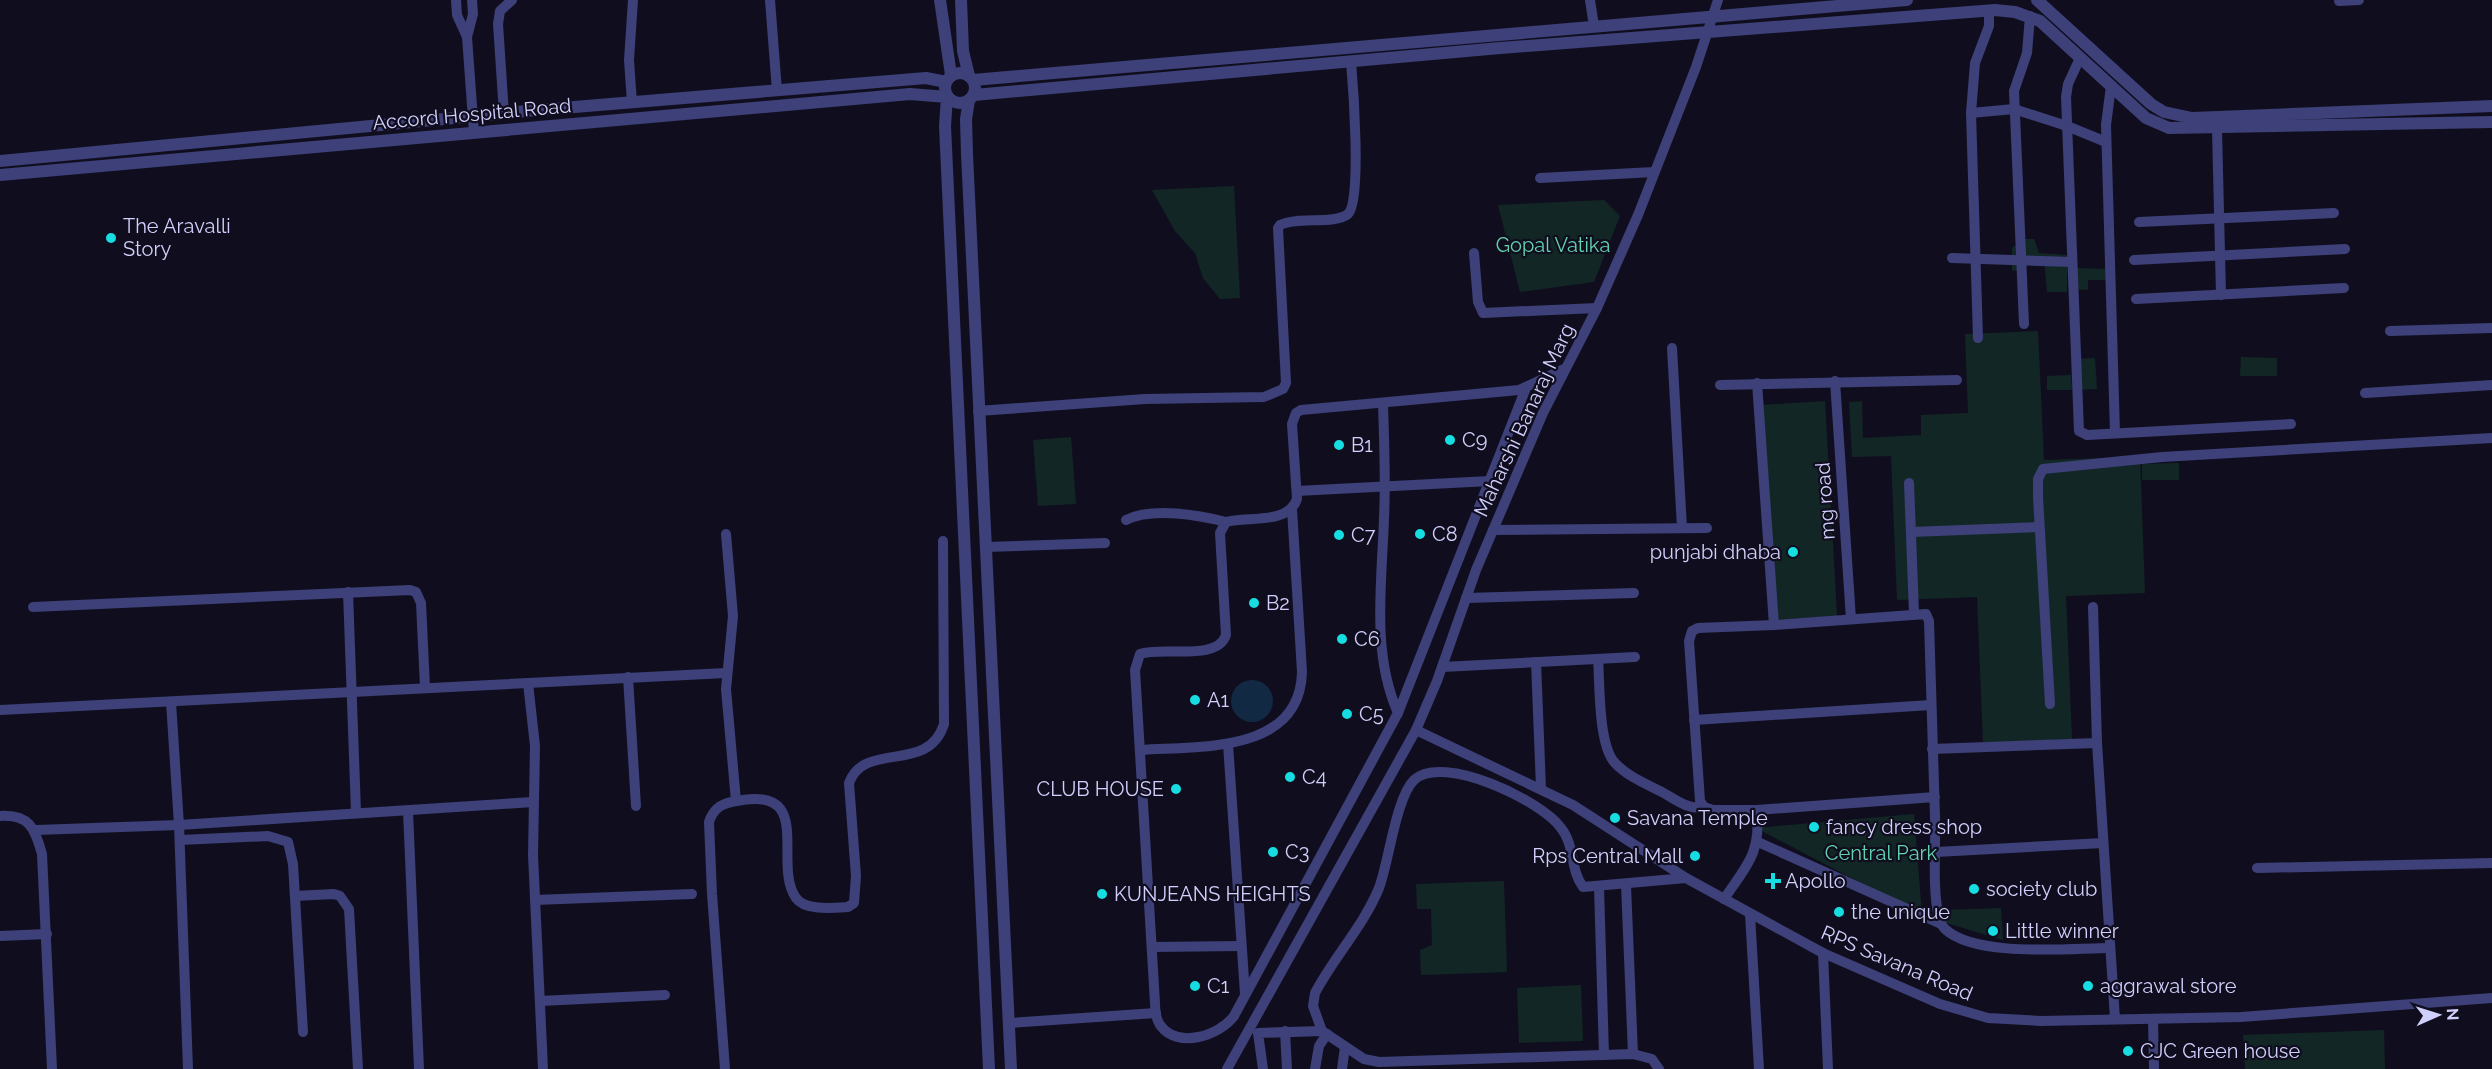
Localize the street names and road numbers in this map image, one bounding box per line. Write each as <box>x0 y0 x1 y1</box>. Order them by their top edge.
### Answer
street label: Accord Hospital Road <box>372 93 572 135</box>
street label: Maharshi Banaraj Marg <box>1469 320 1579 520</box>
street label: mg road <box>1810 461 1840 541</box>
street label: RPS Savana Road <box>1818 920 1976 1006</box>

